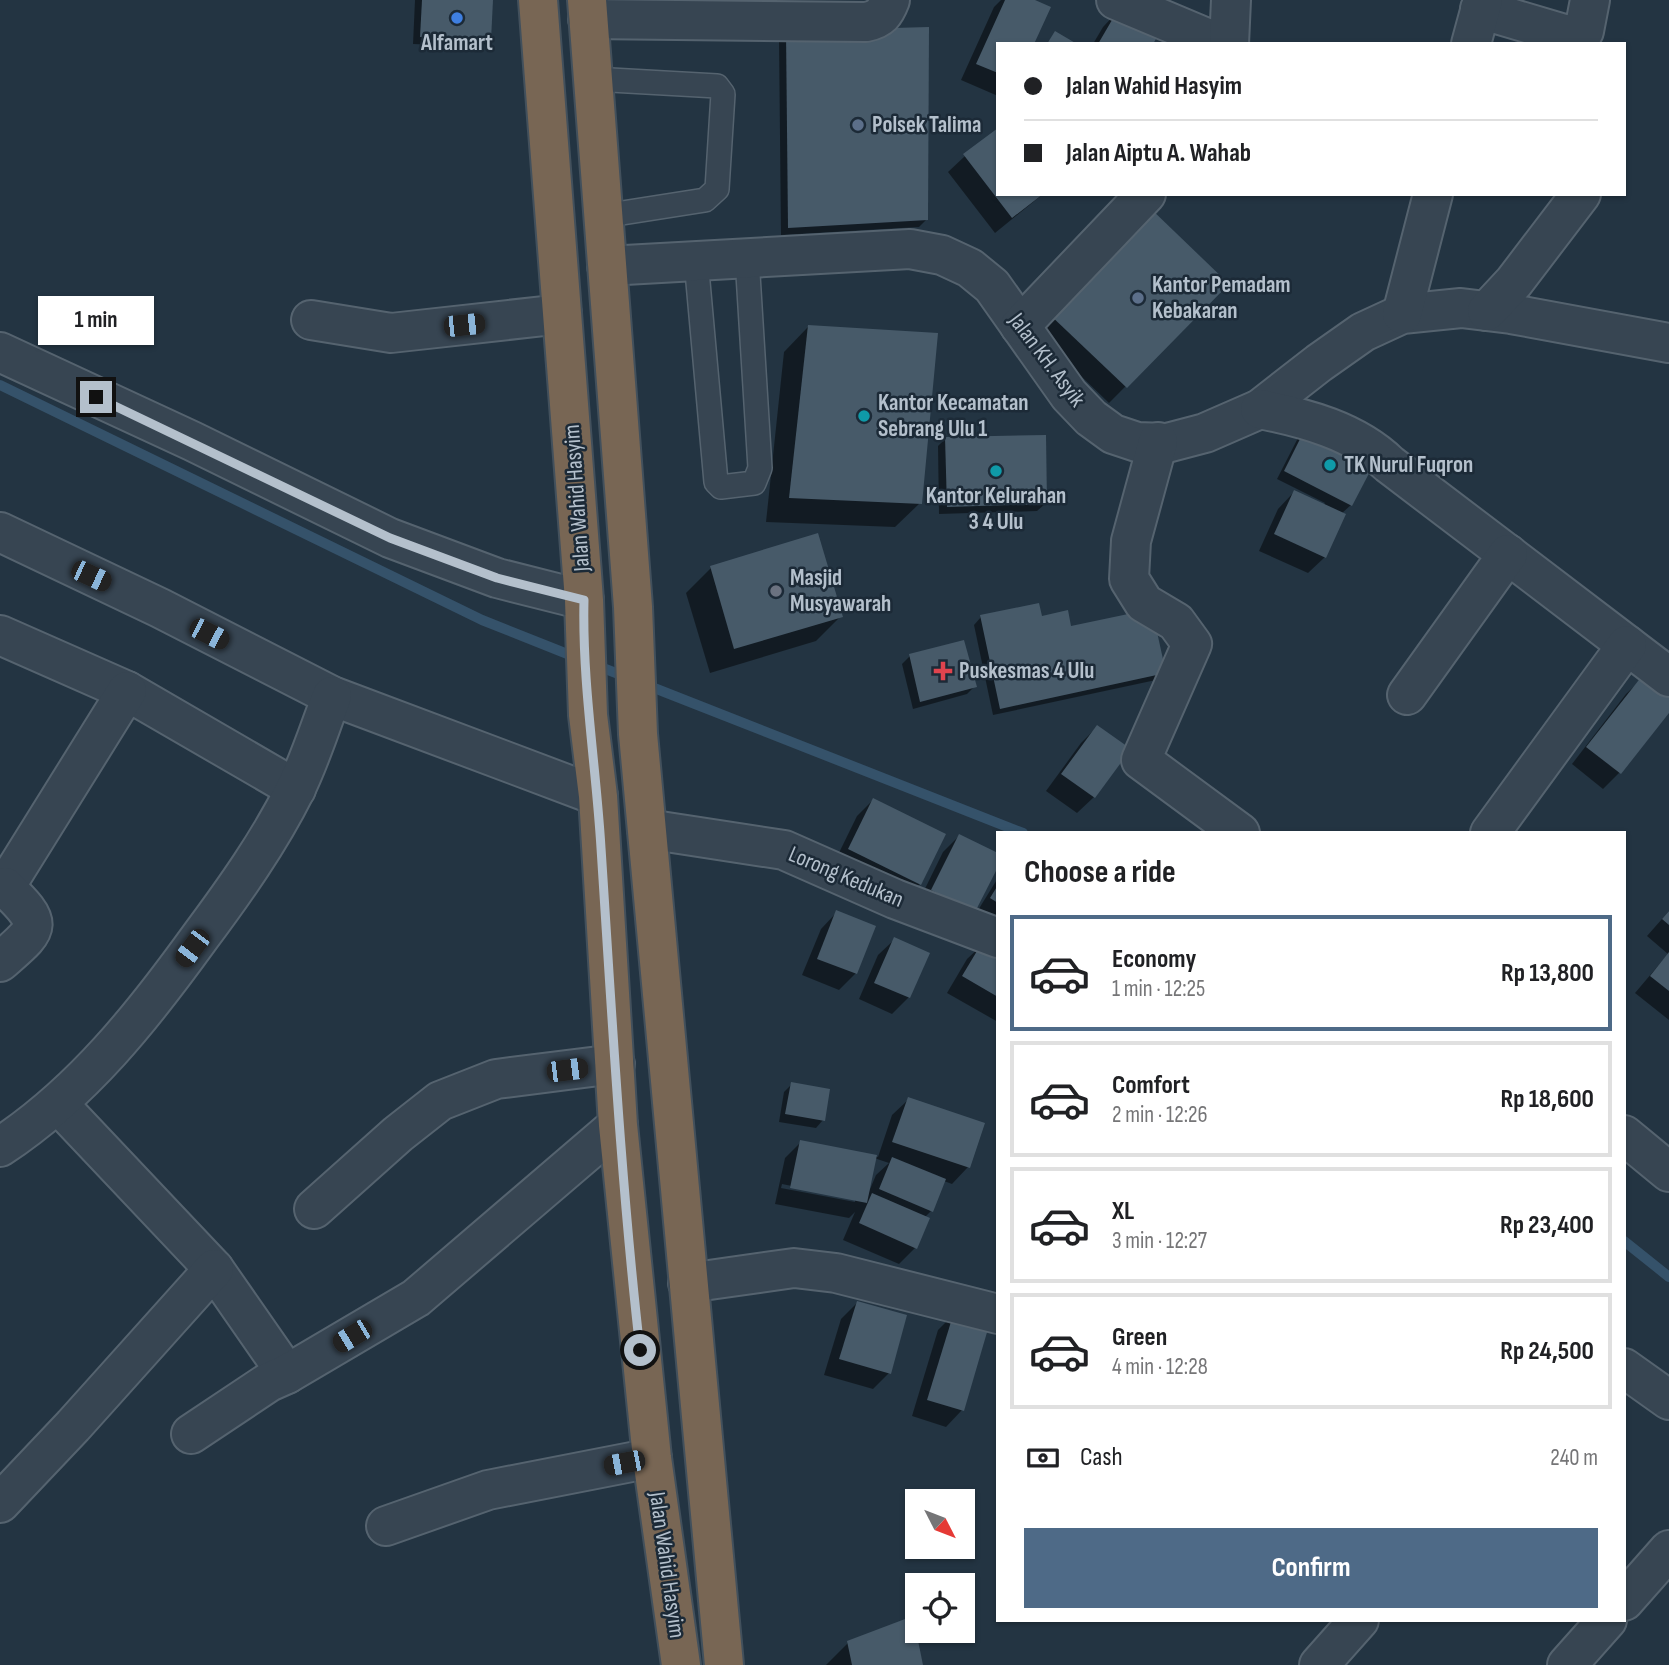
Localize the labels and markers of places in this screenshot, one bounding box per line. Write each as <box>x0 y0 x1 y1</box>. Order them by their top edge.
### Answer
marker: Alfamart <box>449 10 465 26</box>
place label: Alfamart <box>420 29 493 57</box>
place label: Polsek Talima <box>872 111 981 139</box>
marker: Polsek Talima <box>850 117 866 133</box>
place label: Kantor Pemadam Kebakaran <box>1152 271 1291 325</box>
marker: Kantor Pemadam Kebakaran <box>1130 290 1146 306</box>
place label: Kantor Kecamatan Sebrang Ulu 1 <box>878 389 1029 443</box>
marker: Kantor Kecamatan Sebrang Ulu 1 <box>856 408 872 424</box>
place label: TK Nurul Fuqron <box>1344 451 1473 479</box>
marker: TK Nurul Fuqron <box>1322 457 1338 473</box>
marker: Kantor Kelurahan 3 4 Ulu <box>988 463 1004 479</box>
place label: Kantor Kelurahan 3 4 Ulu <box>926 482 1066 536</box>
place label: Masjid Musyawarah <box>790 564 891 618</box>
marker: Masjid Musyawarah <box>768 583 784 599</box>
place label: Puskesmas 4 Ulu <box>959 657 1094 685</box>
marker: Puskesmas 4 Ulu <box>933 661 953 681</box>

